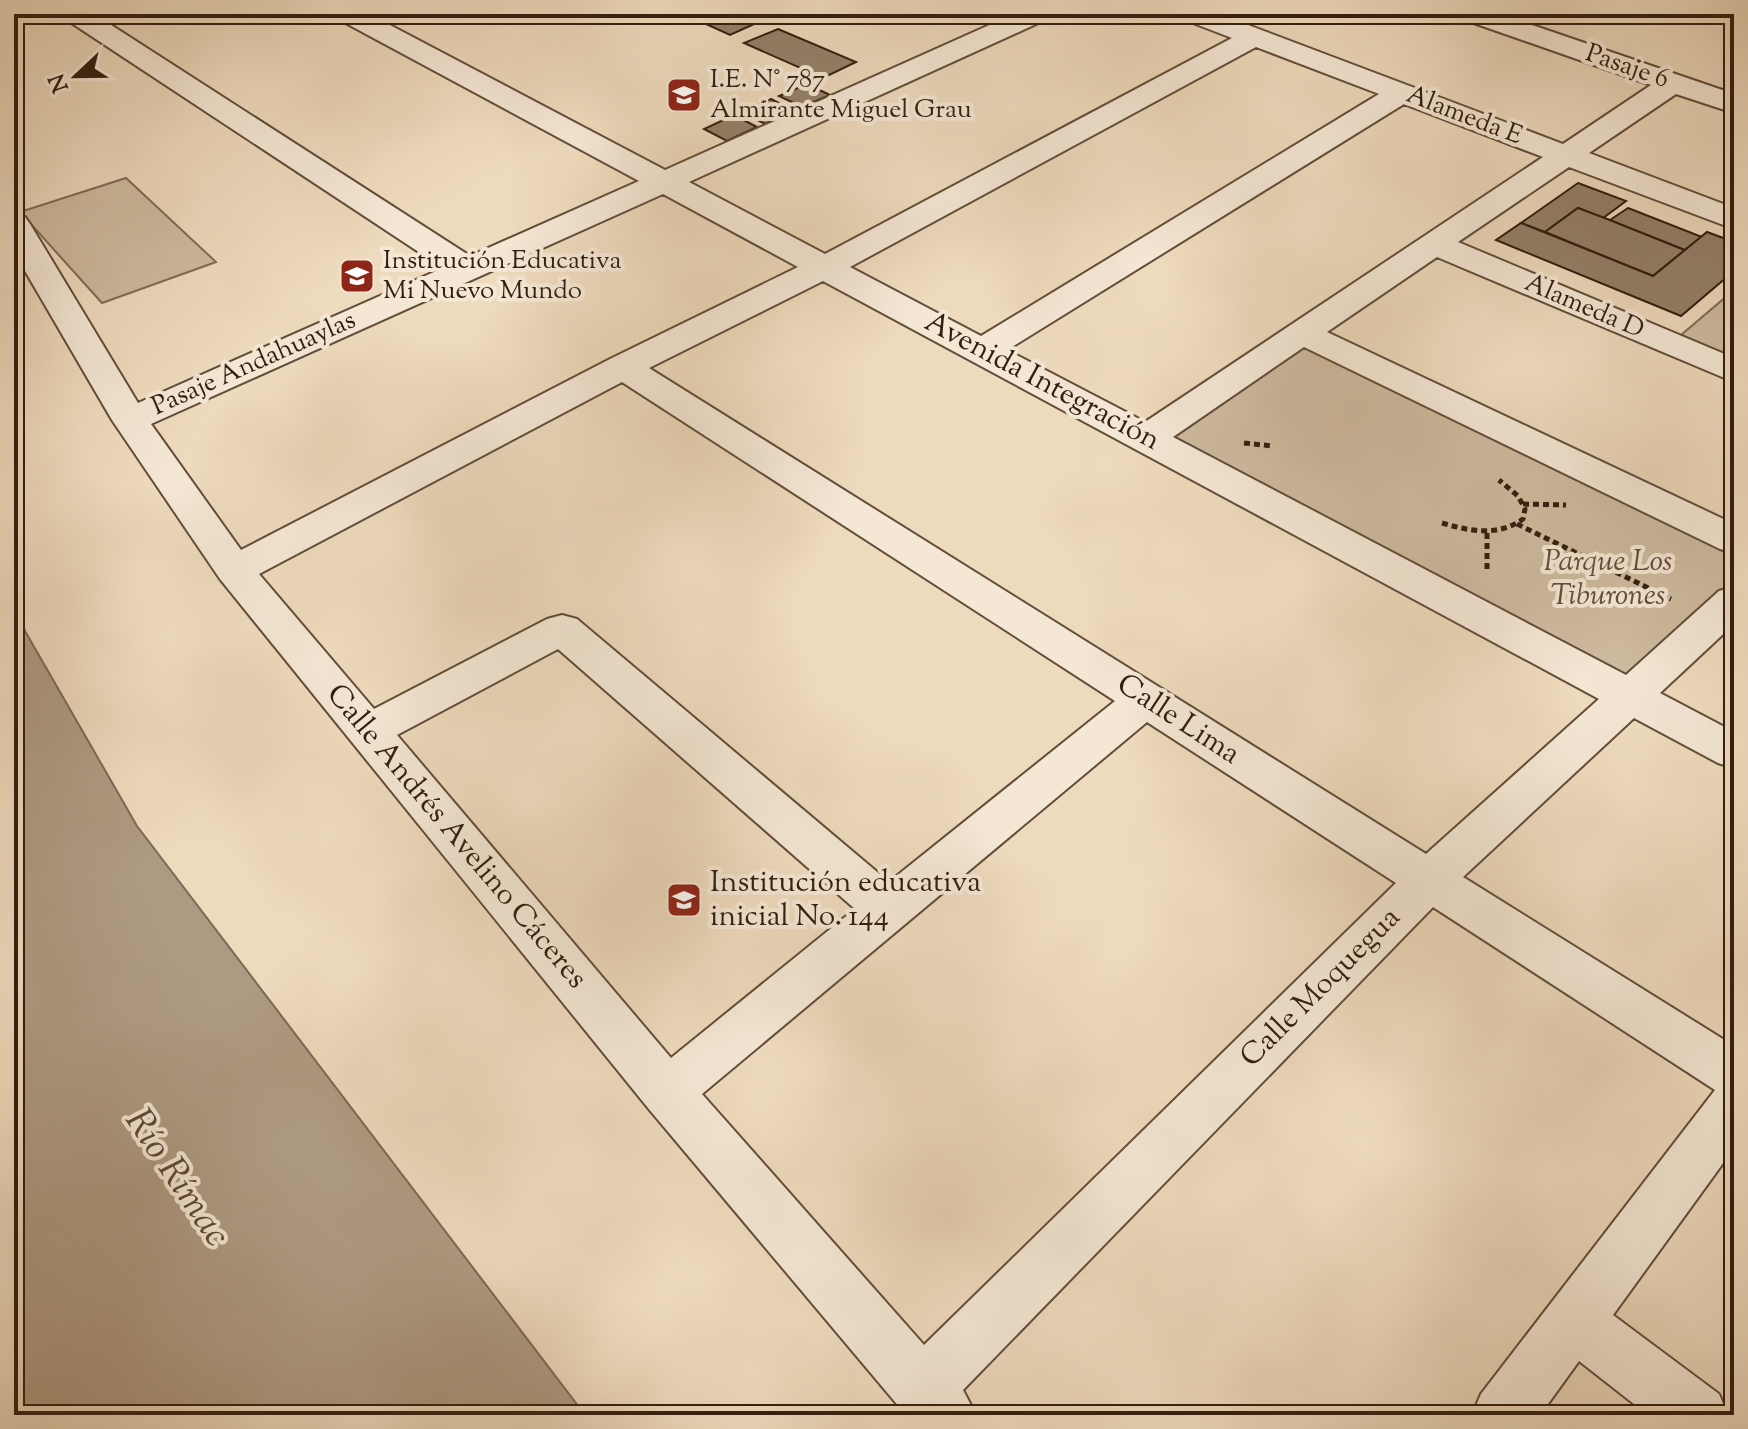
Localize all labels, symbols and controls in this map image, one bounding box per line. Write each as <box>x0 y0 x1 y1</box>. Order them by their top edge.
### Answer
north arrow <box>36 36 116 116</box>
street label: Pasaje 6 <box>1580 36 1674 98</box>
place label: I.E. N° 787 Almirante Miguel Grau <box>710 62 972 129</box>
text: N <box>42 68 78 97</box>
school or university icon: I.E. N° 787 Almirante Miguel Grau <box>665 76 703 114</box>
street label: Alameda E <box>1401 77 1528 155</box>
place label: Institución Educativa Mi Nuevo Mundo <box>383 243 622 310</box>
school or university icon: Institución Educativa Mi Nuevo Mundo <box>338 257 376 295</box>
street label: Alameda D <box>1519 265 1649 349</box>
street label: Pasaje Andahuaylas <box>146 302 362 426</box>
street label: Avenida Integración <box>916 302 1168 463</box>
park label: Parque Los Tiburones <box>1544 541 1672 618</box>
street label: Calle Lima <box>1108 664 1248 776</box>
street label: Calle Andrés Avelino Cáceres <box>315 675 597 999</box>
place label: Institución educativa inicial No. 144 <box>710 862 981 939</box>
school or university icon: Institución educativa inicial No. 144 <box>665 881 703 919</box>
street label: Calle Moquegua <box>1231 898 1411 1078</box>
water label: Río Rímac <box>110 1099 242 1259</box>

